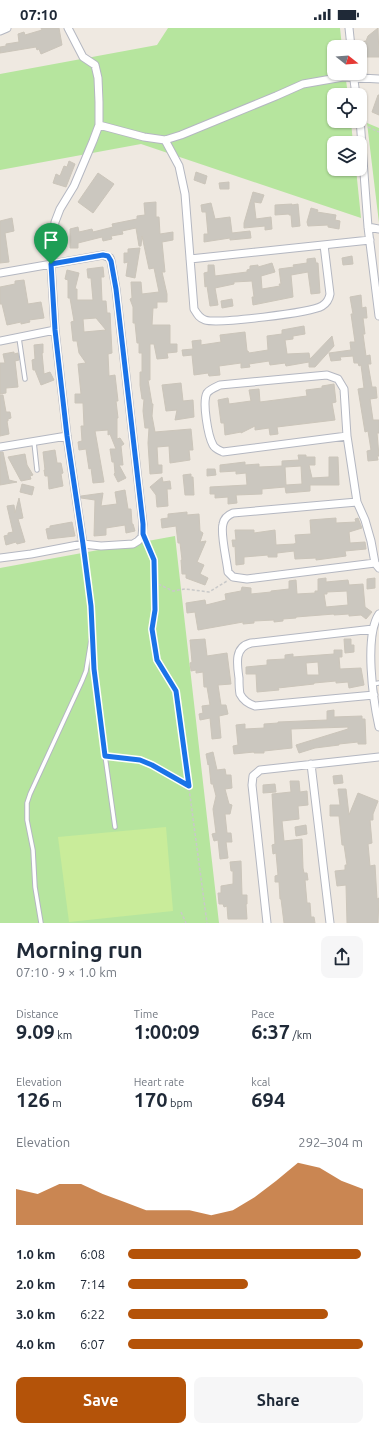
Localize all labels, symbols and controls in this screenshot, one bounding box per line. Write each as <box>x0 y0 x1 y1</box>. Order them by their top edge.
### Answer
text: 07:10 <box>20 6 58 23</box>
north arrow <box>327 40 367 80</box>
map controls <box>327 40 367 176</box>
button: locate <box>327 88 367 128</box>
button: layers <box>327 136 367 176</box>
pin <box>34 223 68 264</box>
icon: arrive <box>40 229 62 251</box>
button: share <box>321 936 363 978</box>
text: Morning run <box>16 937 143 962</box>
text: 07:10 · 9 × 1.0 km <box>16 965 117 979</box>
text: Distance <box>16 1008 59 1020</box>
text: Time <box>134 1008 158 1020</box>
text: Pace <box>251 1008 275 1020</box>
text: 9.09 <box>16 1020 55 1043</box>
text: 1:00:09 <box>134 1020 200 1043</box>
text: 6:37 <box>251 1020 290 1043</box>
text: km <box>55 1029 72 1041</box>
text: /km <box>290 1029 312 1041</box>
text: Elevation <box>16 1076 62 1088</box>
text: Heart rate <box>134 1076 184 1088</box>
text: kcal <box>251 1076 270 1088</box>
text: 126 <box>16 1088 50 1111</box>
text: 170 <box>134 1088 168 1111</box>
text: 694 <box>251 1088 285 1111</box>
text: m <box>50 1097 62 1109</box>
text: bpm <box>168 1097 192 1109</box>
text: Elevation <box>16 1135 70 1149</box>
text: 292–304 m <box>298 1135 363 1149</box>
text: 1.0 km <box>16 1247 55 1261</box>
text: 6:08 <box>80 1247 105 1261</box>
text: 2.0 km <box>16 1277 55 1291</box>
text: 7:14 <box>80 1277 105 1291</box>
text: 3.0 km <box>16 1307 55 1321</box>
text: 6:22 <box>80 1307 105 1321</box>
text: 4.0 km <box>16 1337 55 1351</box>
text: 6:07 <box>80 1337 105 1351</box>
button: Save <box>16 1377 186 1423</box>
button: Share <box>194 1377 363 1423</box>

